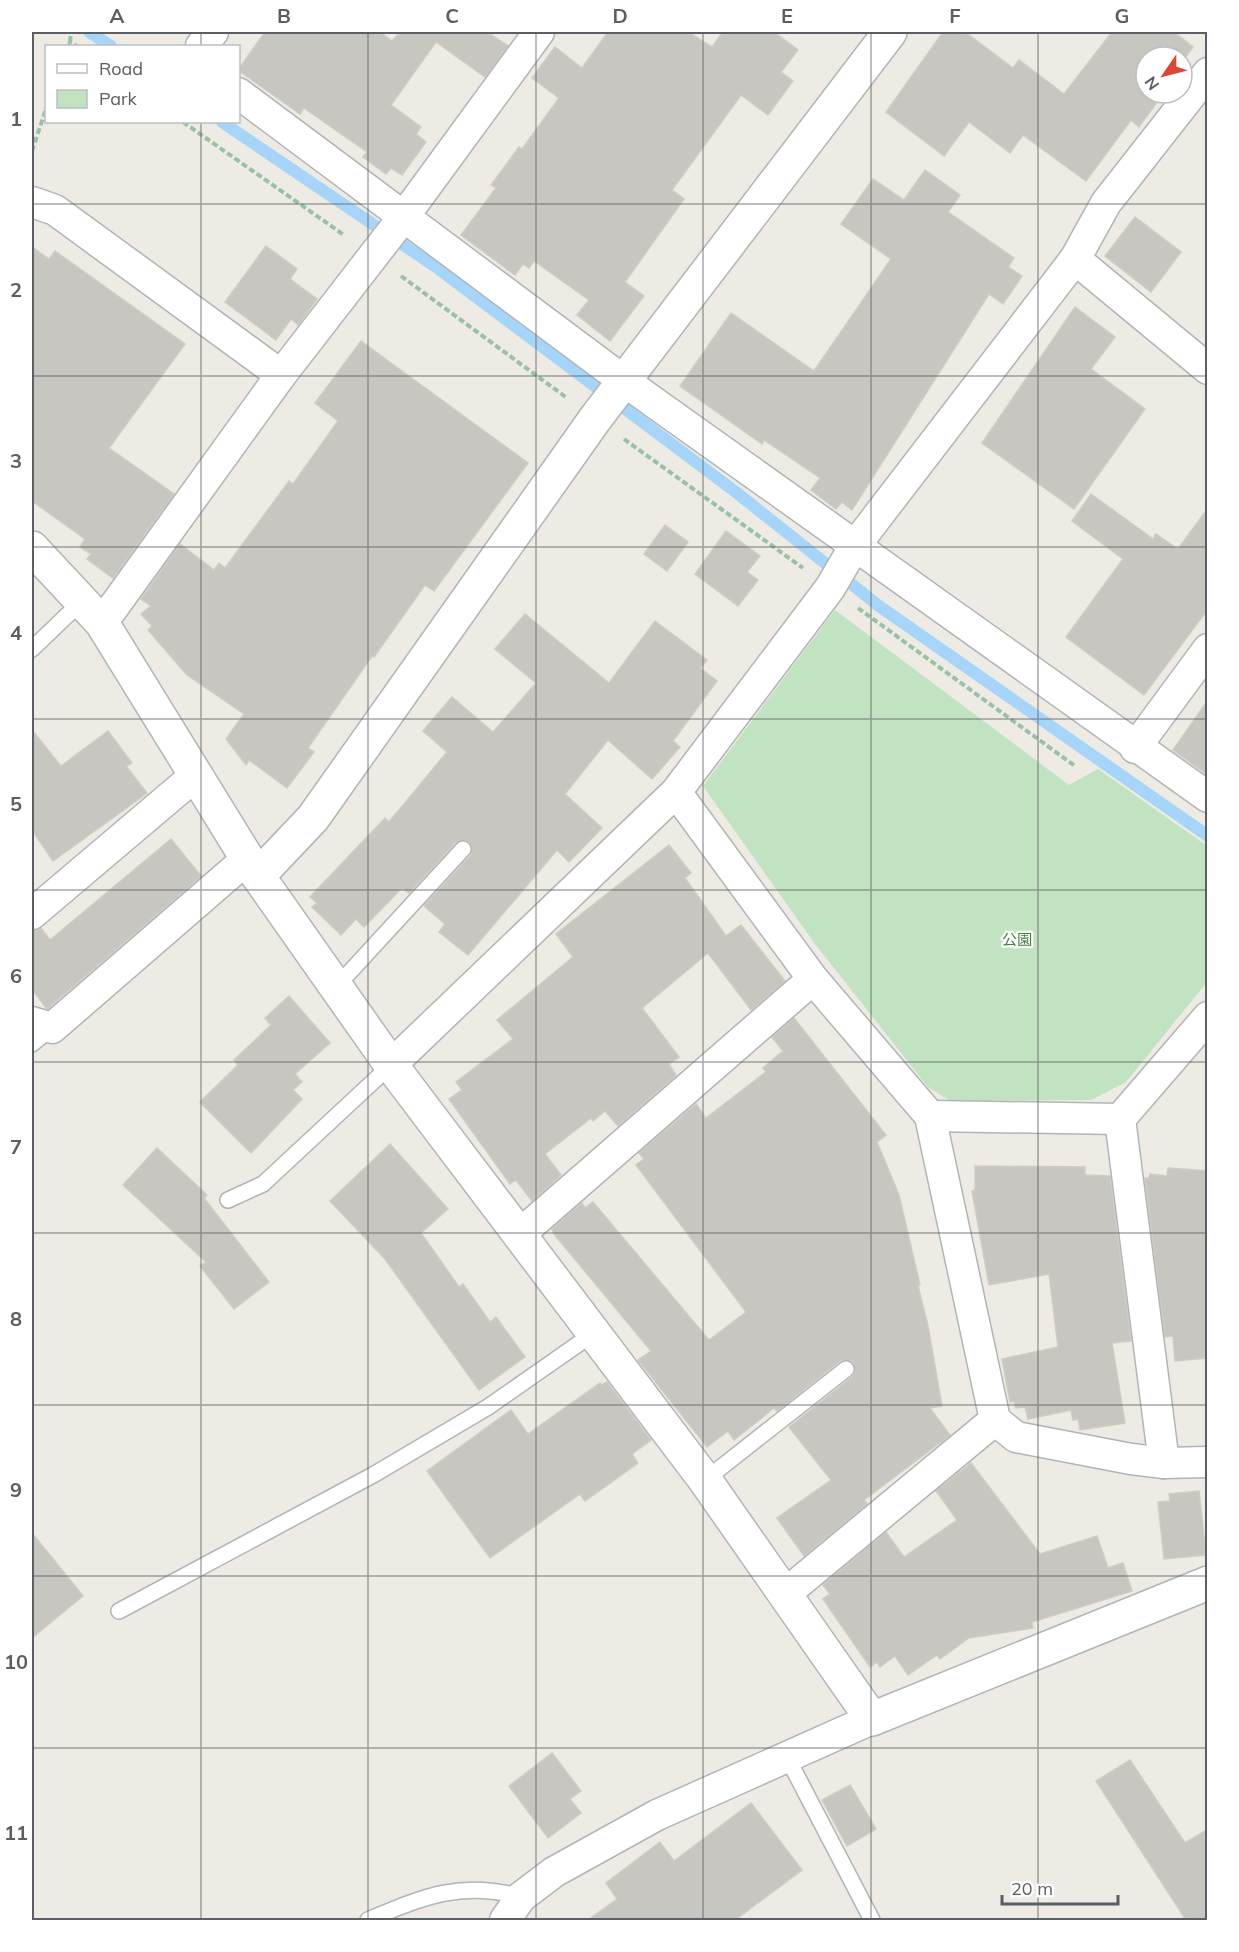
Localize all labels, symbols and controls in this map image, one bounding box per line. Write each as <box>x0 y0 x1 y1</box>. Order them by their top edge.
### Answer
text: A <box>110 3 125 28</box>
text: B <box>277 3 291 28</box>
text: C <box>445 3 459 28</box>
text: D <box>612 3 628 28</box>
text: E <box>781 3 793 28</box>
text: F <box>949 3 961 28</box>
text: G <box>1115 3 1129 28</box>
legend <box>45 45 240 123</box>
north arrow <box>1134 45 1194 105</box>
text: Road <box>99 57 143 80</box>
text: N <box>1140 73 1163 94</box>
text: Park <box>99 87 138 110</box>
text: 1 <box>10 106 22 131</box>
text: 2 <box>10 277 22 302</box>
text: 3 <box>10 448 22 473</box>
text: 4 <box>10 620 22 645</box>
text: 5 <box>10 791 22 816</box>
park label: 公園 <box>1002 930 1032 949</box>
text: 6 <box>10 963 22 988</box>
text: 7 <box>10 1134 22 1159</box>
text: 8 <box>10 1306 22 1331</box>
text: 9 <box>10 1477 22 1502</box>
text: 10 <box>4 1649 28 1674</box>
text: 11 <box>4 1820 28 1845</box>
scale bar <box>1002 1868 1118 1906</box>
text: 20 m <box>1011 1877 1053 1900</box>

